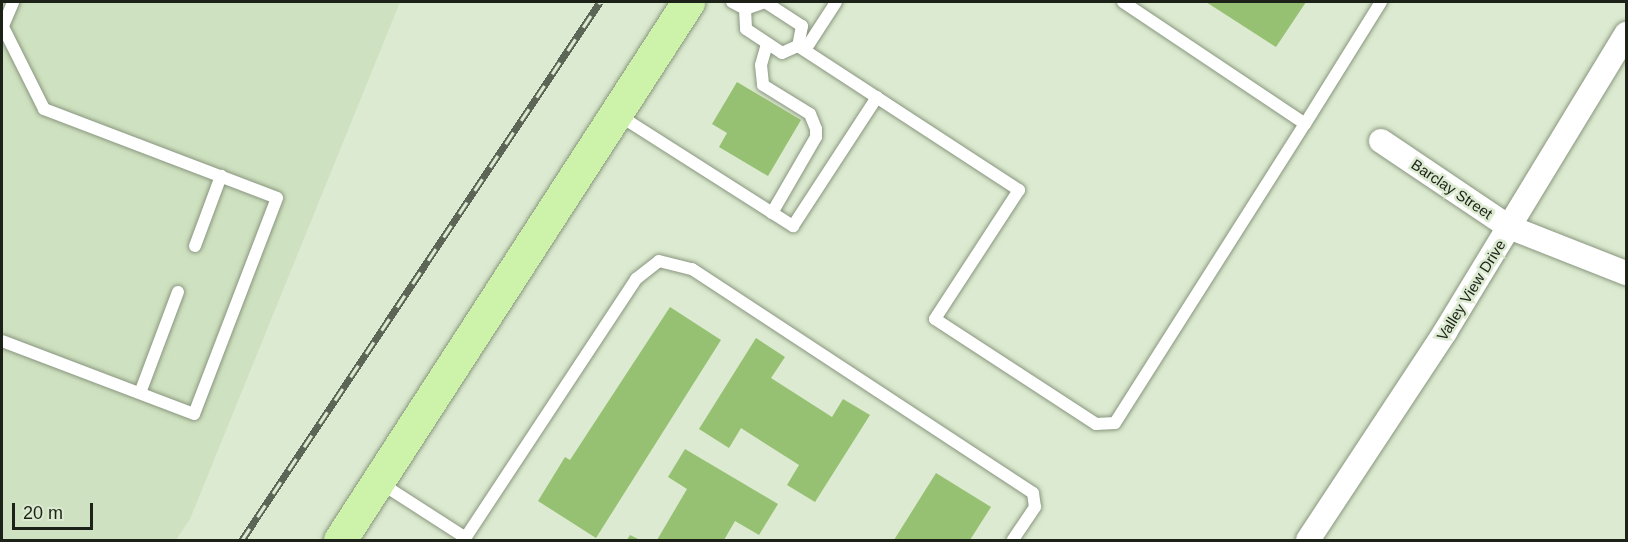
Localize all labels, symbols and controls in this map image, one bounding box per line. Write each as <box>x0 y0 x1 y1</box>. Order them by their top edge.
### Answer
street label: Barclay Street <box>1408 155 1496 223</box>
street label: Valley View Drive <box>1433 236 1509 344</box>
scale bar <box>15 491 96 529</box>
text: 20 m <box>23 503 63 523</box>

